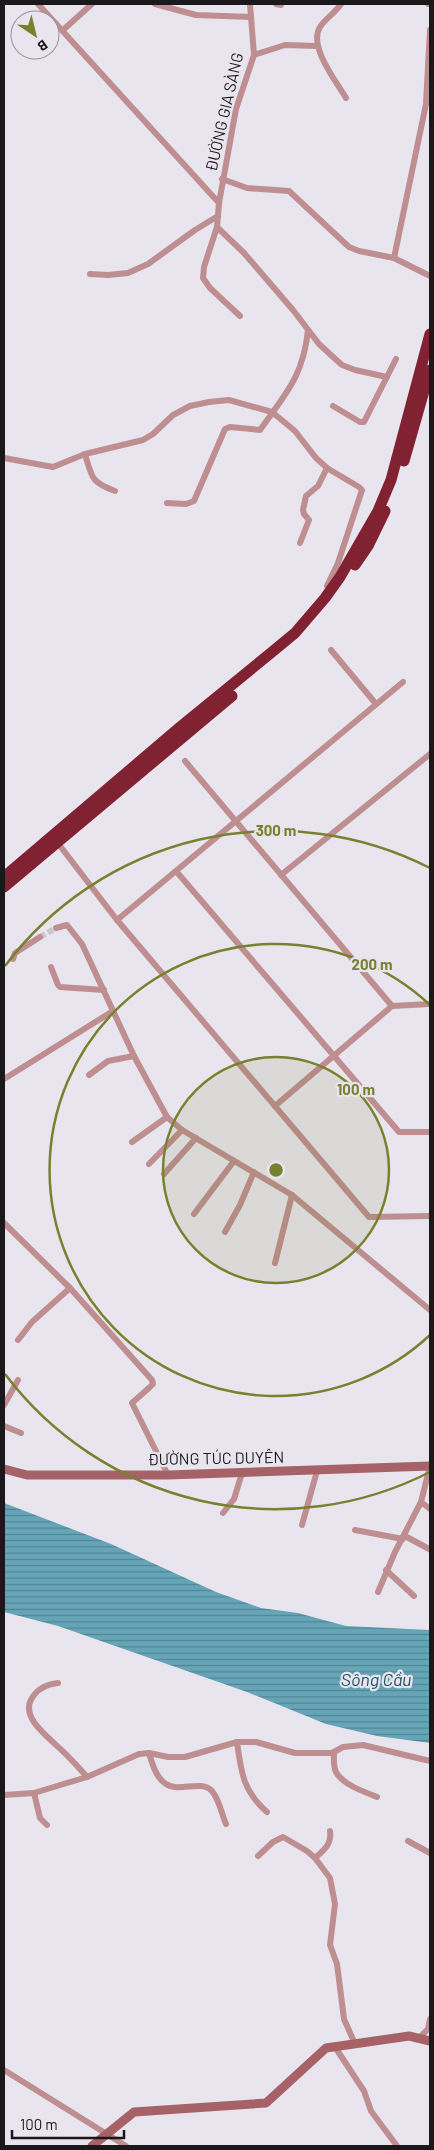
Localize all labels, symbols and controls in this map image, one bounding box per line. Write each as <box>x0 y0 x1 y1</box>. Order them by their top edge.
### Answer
north arrow <box>10 10 60 60</box>
text: B <box>34 37 51 56</box>
street label: ĐƯỜNG GIA SÀNG <box>201 51 246 173</box>
text: 300 m <box>256 821 296 839</box>
text: 200 m <box>351 955 393 973</box>
text: 100 m <box>337 1080 375 1098</box>
centre of rings <box>267 1161 285 1179</box>
street label: ĐƯỜNG TÚC DUYÊN <box>148 1447 284 1468</box>
water label: Sông Cầu <box>341 1668 411 1690</box>
scale bar <box>12 2108 125 2140</box>
text: 100 m <box>20 2115 58 2133</box>

